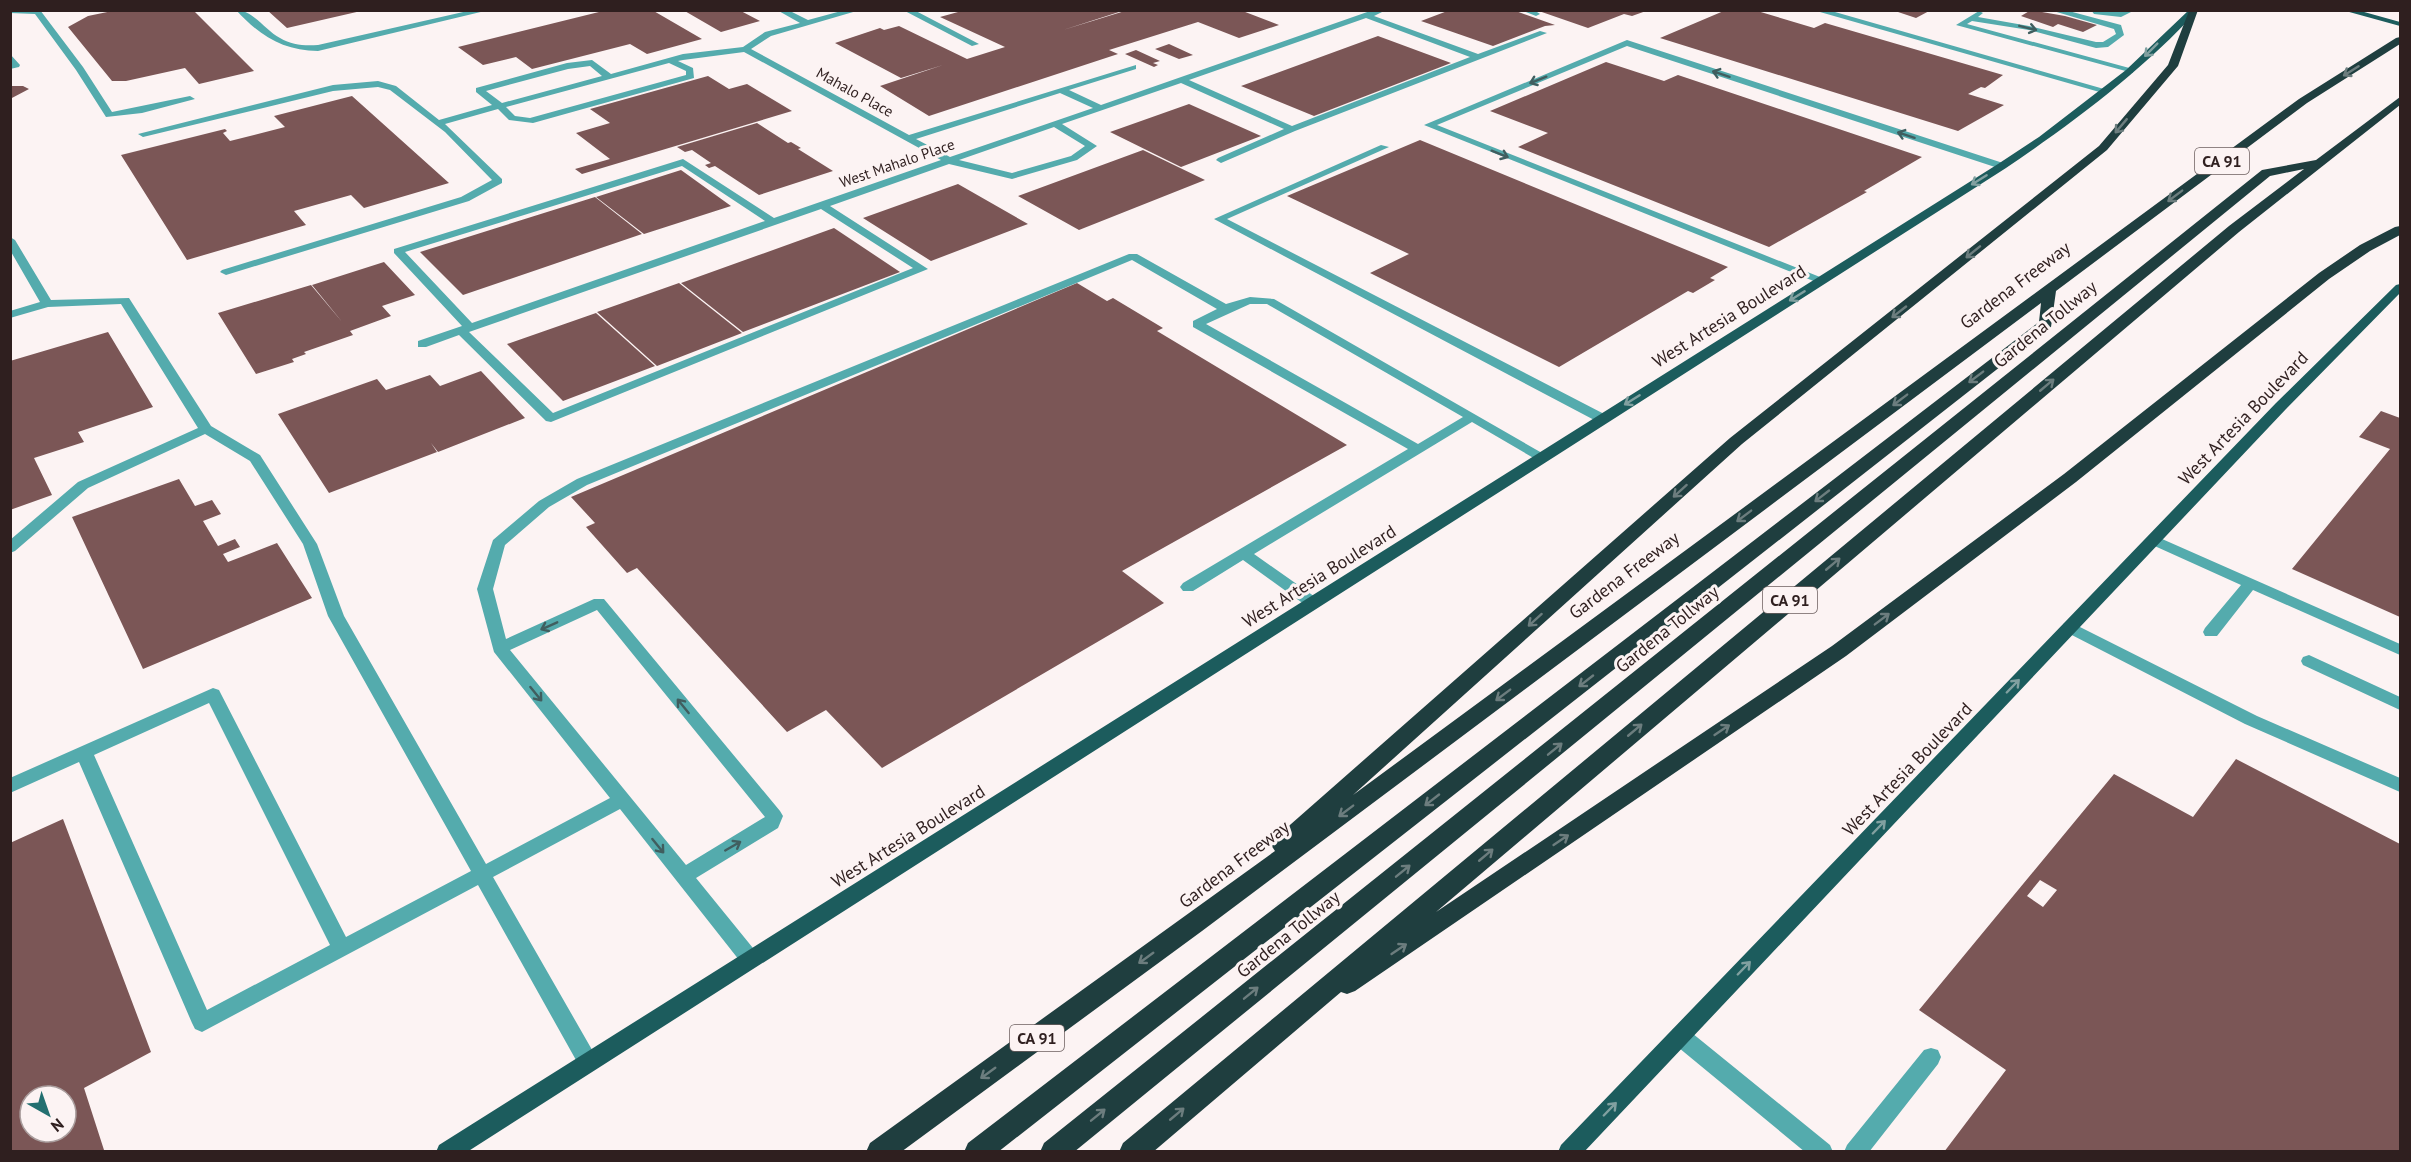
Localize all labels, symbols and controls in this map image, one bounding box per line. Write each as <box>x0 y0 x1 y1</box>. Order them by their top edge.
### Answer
one-way arrow <box>2019 23 2038 35</box>
one-way arrow <box>2144 43 2159 57</box>
street label: Mahalo Place <box>813 63 897 121</box>
one-way arrow <box>2343 65 2360 77</box>
one-way arrow <box>1712 68 1731 79</box>
one-way arrow <box>1529 75 1548 86</box>
one-way arrow <box>2115 118 2128 134</box>
one-way arrow <box>1897 128 1916 139</box>
street label: West Mahalo Place <box>837 134 957 192</box>
road number: CA 91 <box>2195 148 2249 174</box>
one-way arrow <box>1491 149 1509 160</box>
one-way arrow <box>1972 174 1988 186</box>
one-way arrow <box>2167 190 2183 202</box>
street label: Gardena Freeway <box>1955 236 2075 334</box>
one-way arrow <box>1965 246 1981 259</box>
street label: West Artesia Boulevard <box>1648 259 1810 373</box>
street label: Gardena Tollway <box>1989 275 2102 373</box>
one-way arrow <box>1789 290 1806 302</box>
one-way arrow <box>1891 305 1907 318</box>
street label: West Artesia Boulevard <box>2173 346 2313 490</box>
one-way arrow <box>1969 371 1985 383</box>
one-way arrow <box>2039 379 2055 392</box>
one-way arrow <box>1624 394 1641 407</box>
one-way arrow <box>1893 394 1909 406</box>
one-way arrow <box>1673 484 1688 498</box>
one-way arrow <box>1814 490 1830 503</box>
one-way arrow <box>1736 510 1752 522</box>
street label: West Artesia Boulevard <box>1238 519 1400 633</box>
street label: Gardena Freeway <box>1564 526 1684 624</box>
one-way arrow <box>1825 558 1841 571</box>
street label: Gardena Tollway <box>1611 580 1724 678</box>
road number: CA 91 <box>1763 587 1817 613</box>
one-way arrow <box>1873 612 1889 625</box>
one-way arrow <box>1527 613 1542 627</box>
one-way arrow <box>541 620 559 632</box>
one-way arrow <box>1578 674 1594 687</box>
one-way arrow <box>2006 678 2021 693</box>
one-way arrow <box>530 685 543 701</box>
one-way arrow <box>1495 688 1511 701</box>
street label: West Artesia Boulevard <box>1837 697 1977 841</box>
one-way arrow <box>677 698 690 714</box>
one-way arrow <box>1627 723 1642 737</box>
one-way arrow <box>1713 724 1730 736</box>
one-way arrow <box>1547 742 1563 755</box>
street label: West Artesia Boulevard <box>827 779 989 893</box>
one-way arrow <box>1424 794 1440 807</box>
one-way arrow <box>1339 805 1355 817</box>
street label: Gardena Freeway <box>1174 815 1294 913</box>
one-way arrow <box>1872 820 1886 835</box>
one-way arrow <box>1552 833 1569 846</box>
one-way arrow <box>652 837 665 853</box>
one-way arrow <box>724 840 741 852</box>
one-way arrow <box>1478 848 1493 862</box>
one-way arrow <box>1395 864 1410 878</box>
street label: Gardena Tollway <box>1232 885 1345 983</box>
one-way arrow <box>1390 943 1407 955</box>
one-way arrow <box>1139 952 1155 964</box>
one-way arrow <box>1737 961 1752 976</box>
one-way arrow <box>1242 986 1258 999</box>
road number: CA 91 <box>1010 1025 1064 1051</box>
one-way arrow <box>981 1066 997 1079</box>
north arrow <box>18 1084 78 1144</box>
one-way arrow <box>1602 1102 1617 1117</box>
one-way arrow <box>1169 1107 1184 1121</box>
one-way arrow <box>1090 1108 1106 1121</box>
text: N <box>47 1114 68 1137</box>

